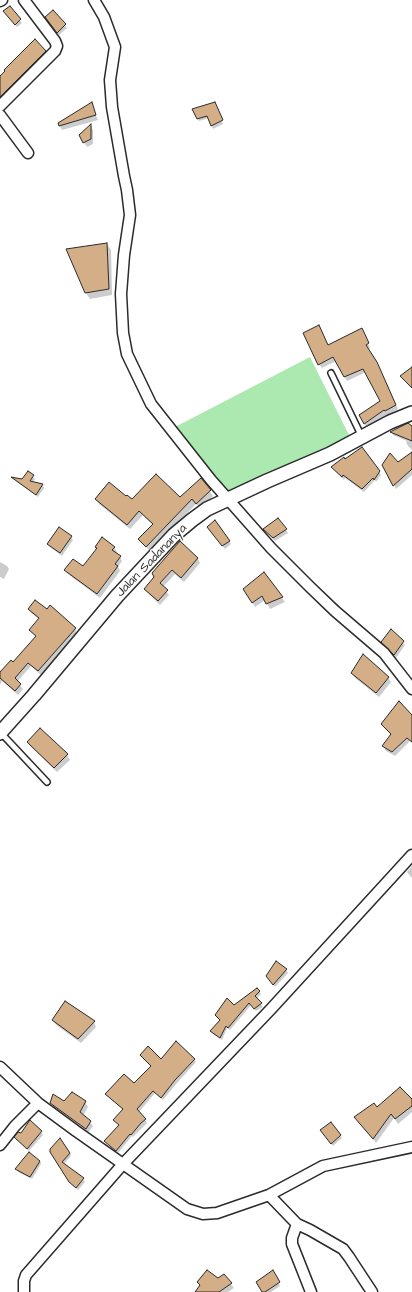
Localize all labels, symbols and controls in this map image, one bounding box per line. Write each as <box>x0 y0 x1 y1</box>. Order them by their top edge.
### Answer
street label: Jalan Sadananya <box>113 521 191 601</box>

